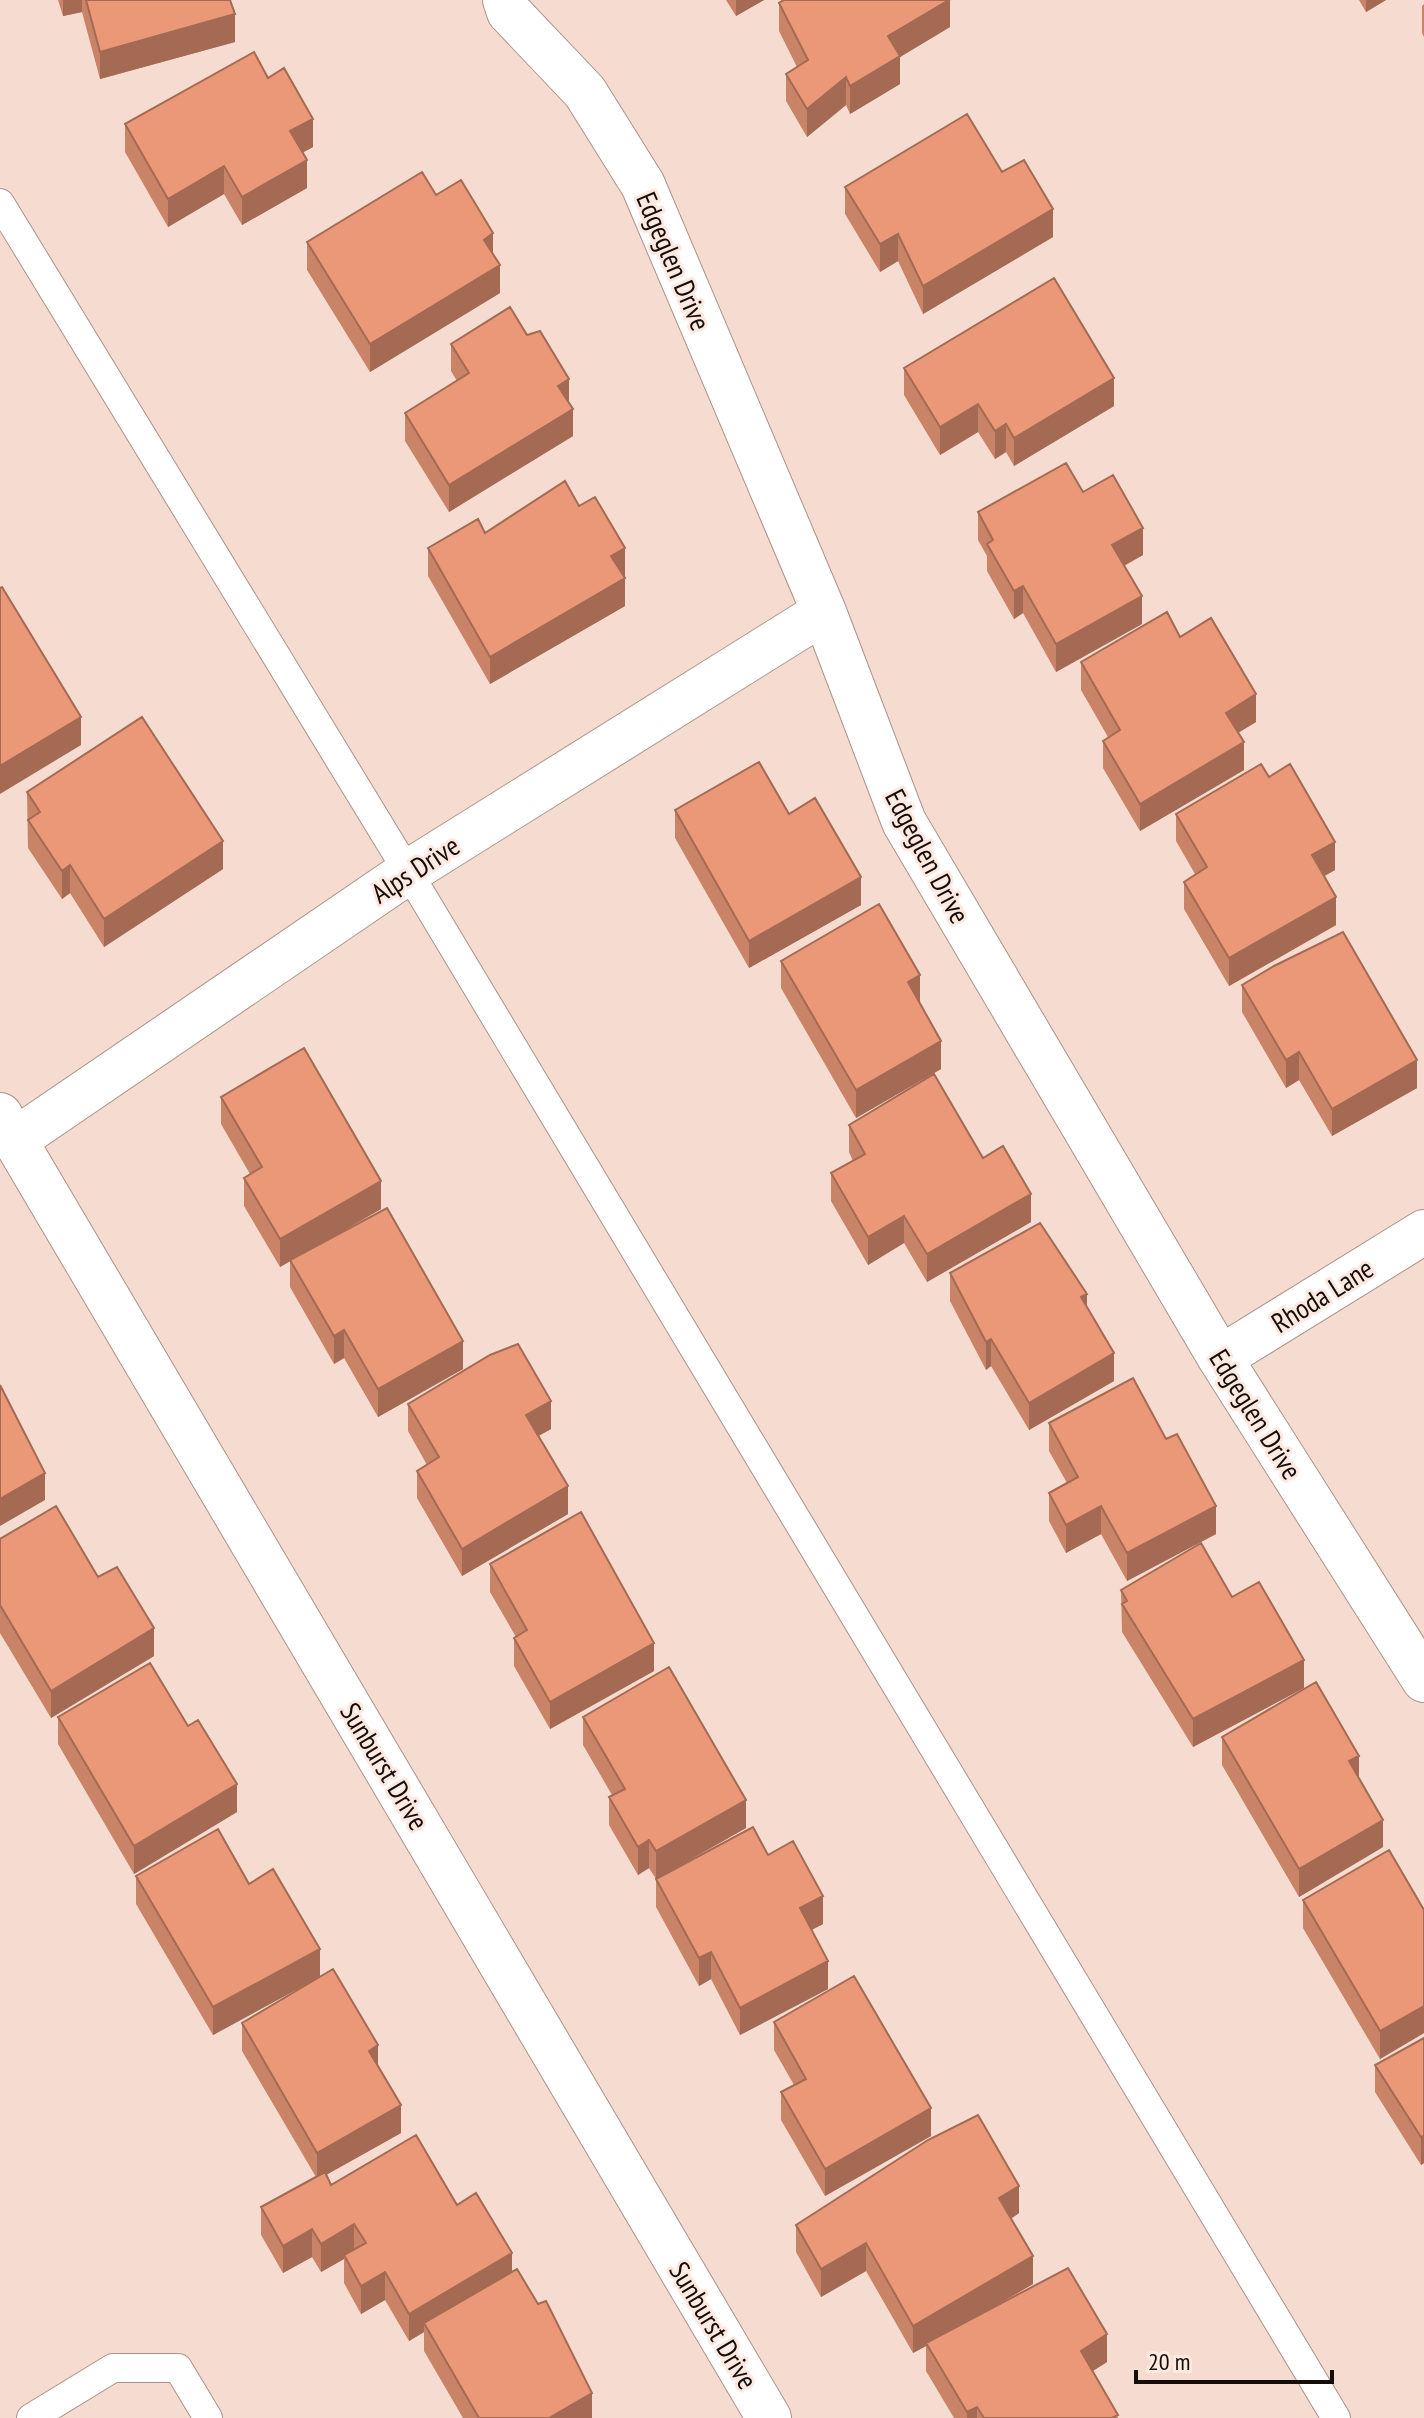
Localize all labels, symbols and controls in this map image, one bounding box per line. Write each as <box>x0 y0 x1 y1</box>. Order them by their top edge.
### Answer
street label: Edgeglen Drive <box>628 186 720 336</box>
street label: Edgeglen Drive <box>877 782 979 930</box>
street label: Alps Drive <box>364 827 466 911</box>
street label: Rhoda Lane <box>1264 1249 1380 1341</box>
street label: Edgeglen Drive <box>1201 1342 1311 1486</box>
street label: Sunburst Drive <box>332 1695 438 1837</box>
street label: Sunburst Drive <box>661 2254 767 2396</box>
scale bar <box>1136 2334 1332 2384</box>
text: 20 m <box>1148 2346 1190 2377</box>

